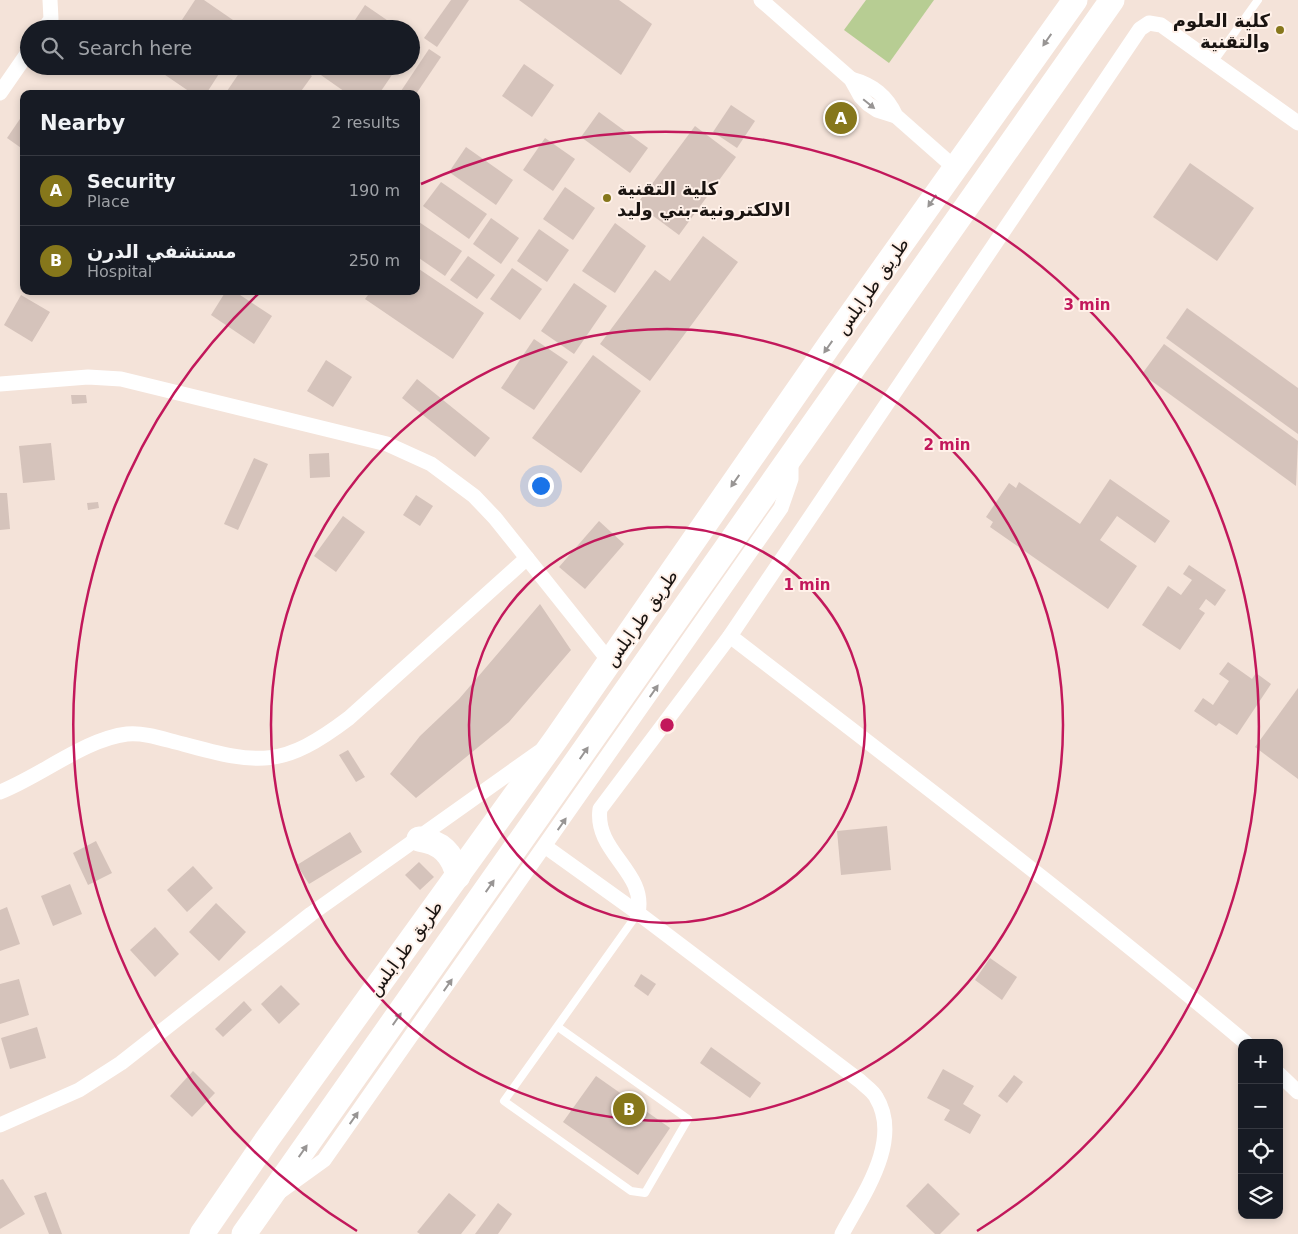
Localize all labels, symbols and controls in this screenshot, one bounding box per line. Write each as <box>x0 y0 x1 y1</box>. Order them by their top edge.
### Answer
place label: كلية العلوم والتقنية <box>1173 10 1271 53</box>
search box <box>20 20 420 75</box>
marker: كلية العلوم والتقنية <box>1274 24 1286 36</box>
one-way arrow <box>1042 33 1052 47</box>
icon: search <box>38 34 66 62</box>
text: Search here <box>78 37 192 59</box>
one-way arrow <box>862 98 875 109</box>
pin: A <box>825 99 857 137</box>
text: Nearby <box>40 111 125 135</box>
text: 2 results <box>331 113 400 132</box>
text: Security <box>87 170 176 192</box>
place label: كلية التقنية الالكترونية-بني وليد <box>617 178 790 221</box>
text: A <box>50 181 62 200</box>
text: 190 m <box>349 181 400 200</box>
text: Place <box>87 192 130 211</box>
marker: كلية التقنية الالكترونية-بني وليد <box>601 192 613 204</box>
one-way arrow <box>927 194 937 208</box>
street label: طريق طرابلس <box>831 234 914 339</box>
text: مستشفي الدرن <box>87 240 236 262</box>
text: B <box>50 251 62 270</box>
text: 250 m <box>349 251 400 270</box>
text: Hospital <box>87 262 152 281</box>
text: 3 min <box>1063 296 1111 314</box>
one-way arrow <box>823 340 833 354</box>
text: 2 min <box>923 436 971 454</box>
your location <box>528 473 554 499</box>
one-way arrow <box>730 474 740 488</box>
street label: طريق طرابلس <box>600 566 683 671</box>
text: 1 min <box>783 576 831 594</box>
one-way arrow <box>649 684 659 697</box>
centre of rings <box>658 716 676 734</box>
one-way arrow <box>579 746 589 760</box>
one-way arrow <box>557 817 566 831</box>
one-way arrow <box>485 879 495 893</box>
street label: طريق طرابلس <box>363 896 448 1001</box>
one-way arrow <box>443 978 453 992</box>
one-way arrow <box>392 1012 402 1025</box>
map controls <box>1238 1039 1283 1219</box>
button: + <box>1238 1039 1283 1084</box>
button: − <box>1238 1084 1283 1129</box>
pin: B <box>613 1090 645 1128</box>
one-way arrow <box>349 1111 359 1125</box>
button: locate <box>1238 1129 1283 1174</box>
one-way arrow <box>298 1145 308 1158</box>
button: layers <box>1238 1174 1283 1219</box>

